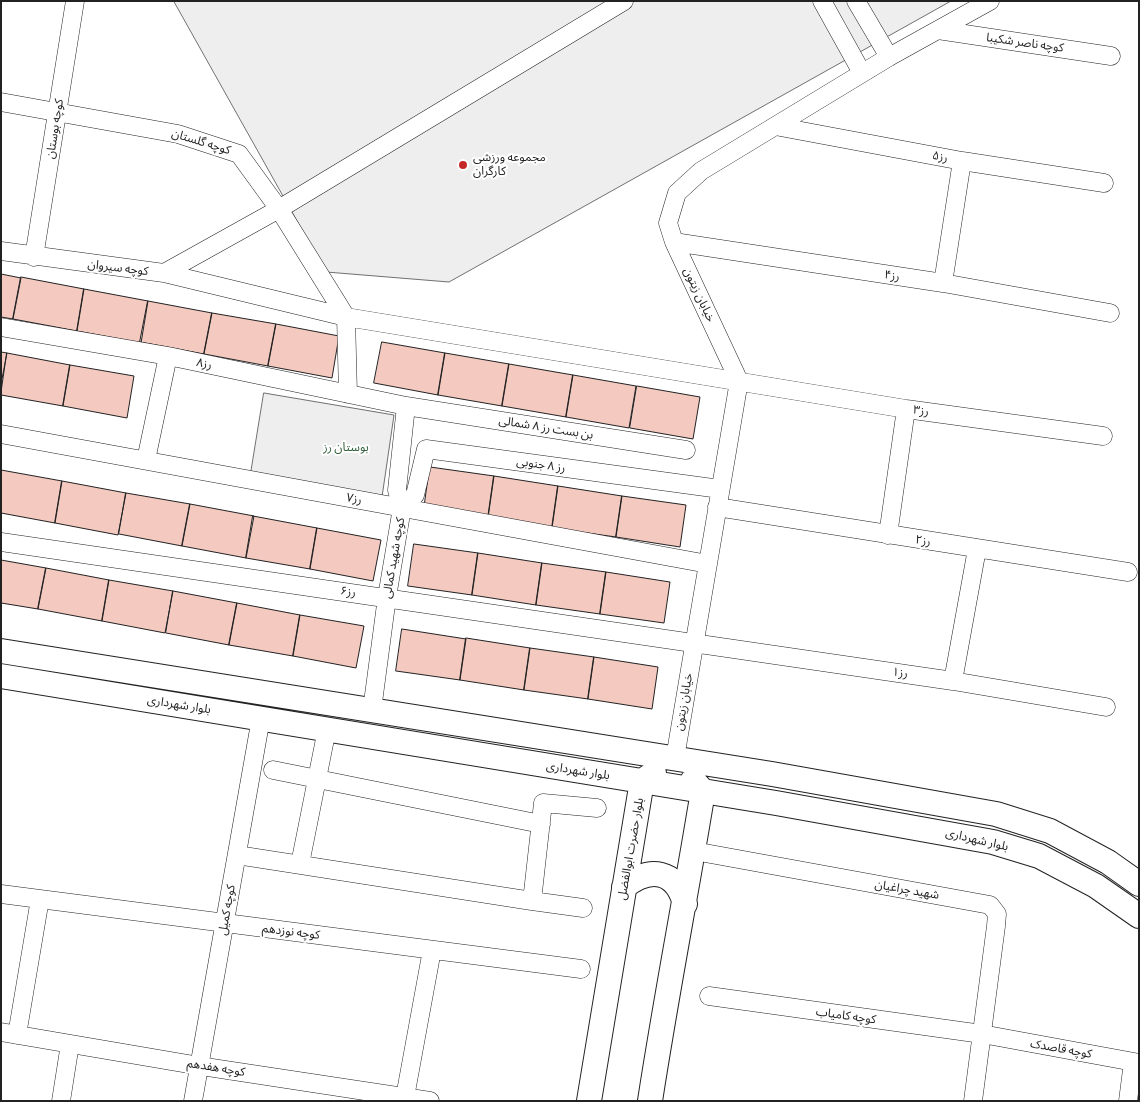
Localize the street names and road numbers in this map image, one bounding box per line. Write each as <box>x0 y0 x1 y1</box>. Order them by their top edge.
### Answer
street label: کوچه ناصر شکیبا <box>985 30 1065 56</box>
street label: کوچه بوستان <box>43 98 67 160</box>
street label: کوچه گلستان <box>170 126 232 158</box>
street label: رز۵ <box>931 148 949 166</box>
street label: کوچه سیروان <box>87 257 149 279</box>
street label: خیابان زیتون <box>680 266 718 324</box>
street label: رز۴ <box>883 268 901 284</box>
street label: رز۸ <box>195 355 213 373</box>
street label: رز۳ <box>912 403 930 419</box>
street label: بن بست رز ۸ شمالی <box>498 413 594 443</box>
street label: رز ۸ جنوبی <box>516 454 566 476</box>
street label: رز۷ <box>345 490 363 508</box>
street label: کوچه شهید کمالی <box>380 516 408 600</box>
street label: رز۲ <box>914 533 932 549</box>
street label: رز۶ <box>339 584 357 600</box>
street label: رز۱ <box>891 665 909 681</box>
street label: خیابان زیتون <box>672 672 696 732</box>
street label: بلوار شهرداری <box>146 693 212 717</box>
street label: بلوار شهرداری <box>545 759 611 783</box>
street label: بلوار حضرت ابوالفضل <box>615 797 647 901</box>
street label: بلوار شهرداری <box>944 826 1010 854</box>
street label: شهید چراغیان <box>874 877 940 903</box>
street label: کوچه کمیل <box>215 884 239 936</box>
street label: کوچه نوزدهم <box>261 921 321 943</box>
street label: کوچه کامیاب <box>815 1005 877 1027</box>
street label: کوچه قاصدک <box>1029 1036 1093 1062</box>
street label: کوچه هفدهم <box>186 1056 246 1080</box>

